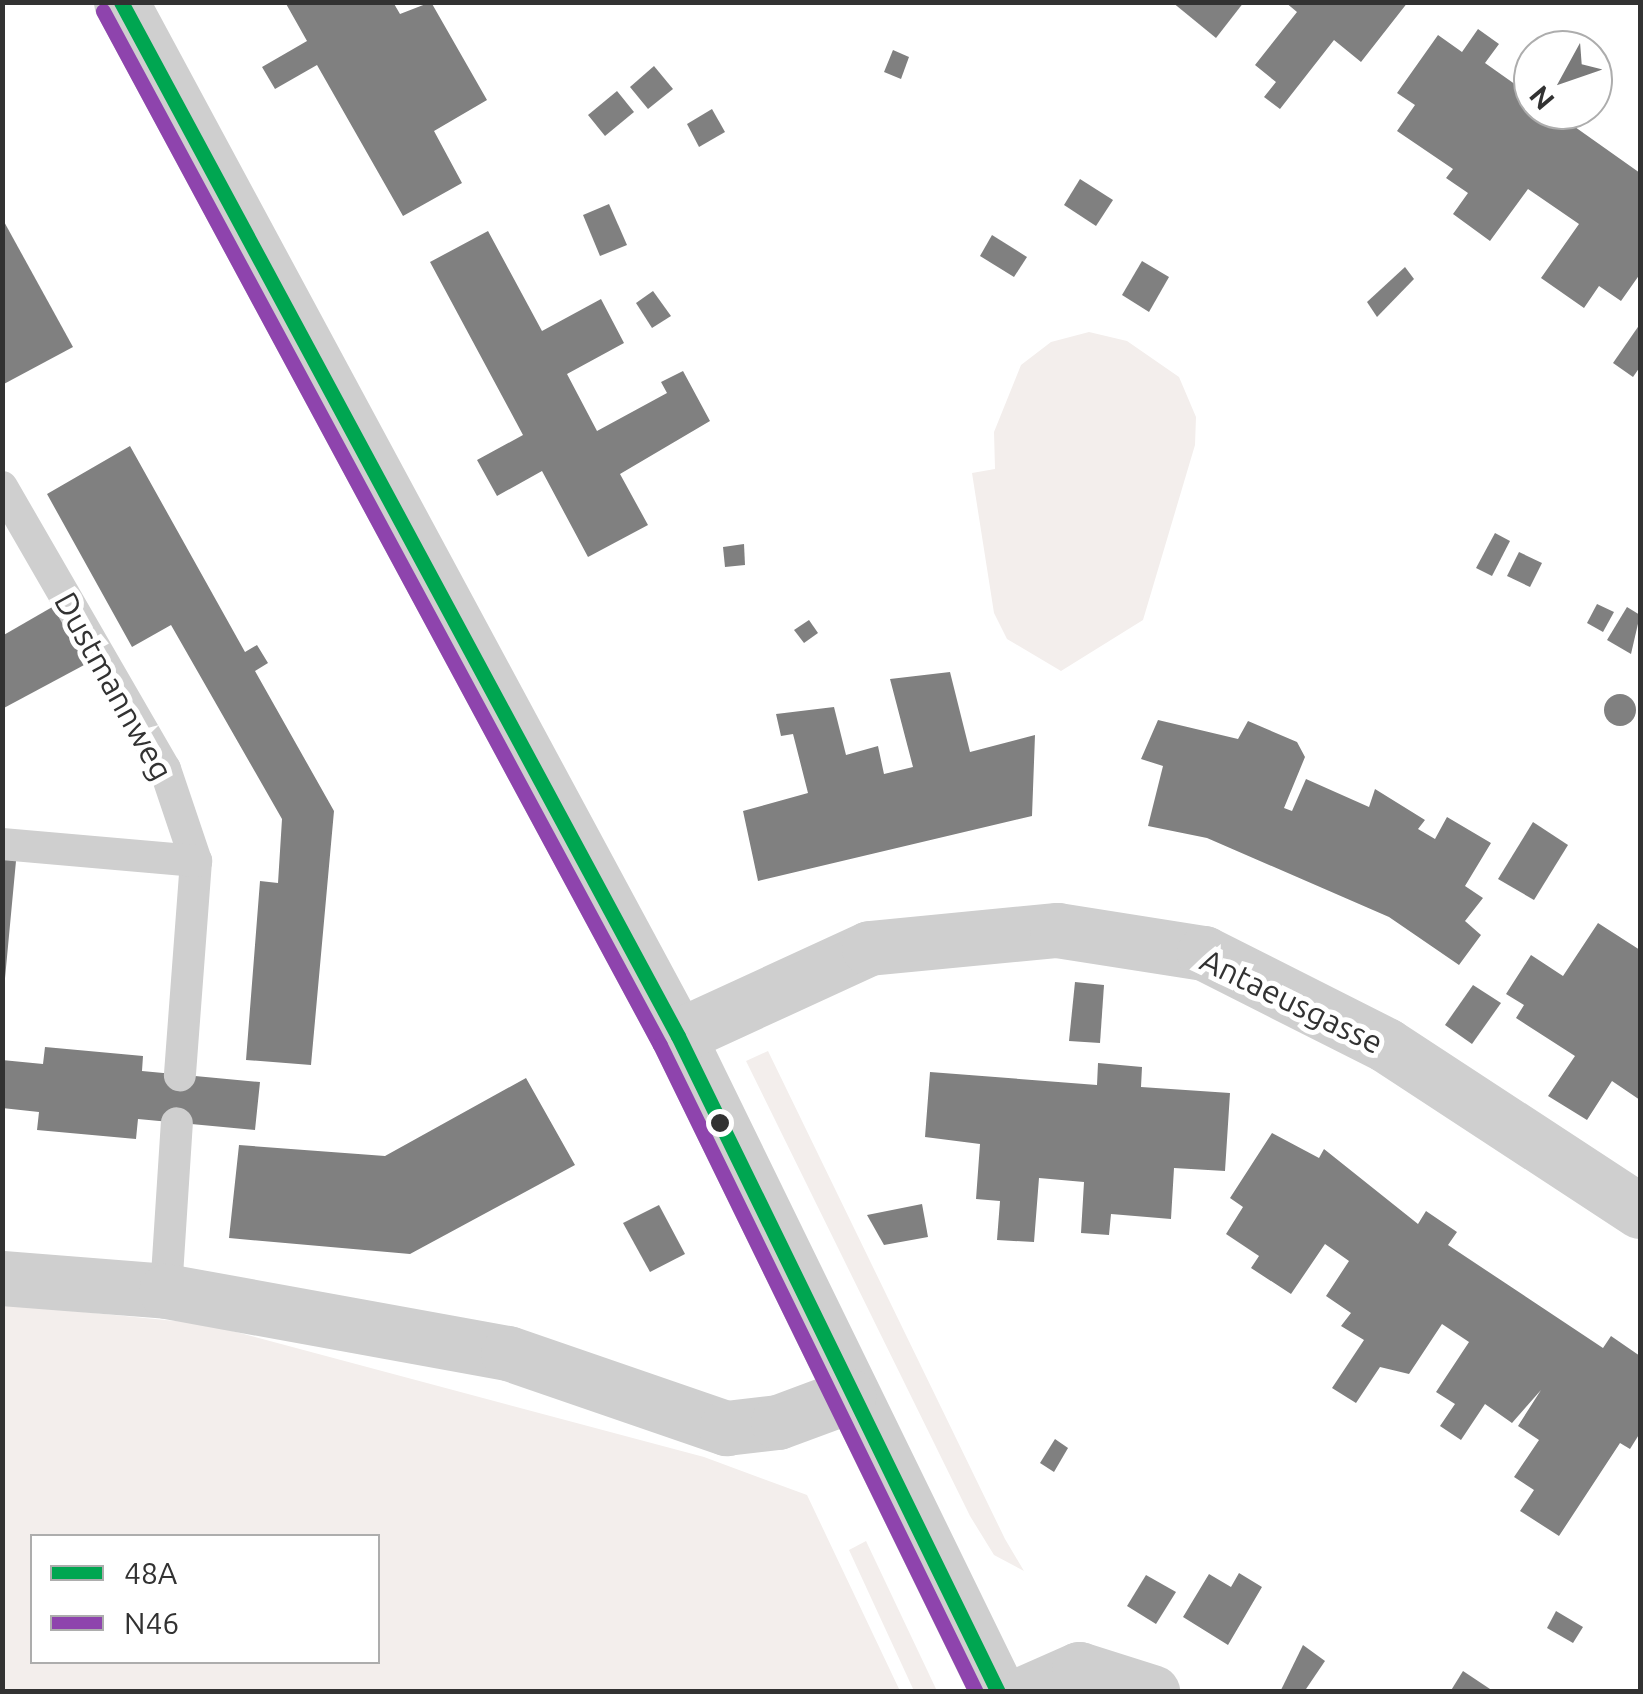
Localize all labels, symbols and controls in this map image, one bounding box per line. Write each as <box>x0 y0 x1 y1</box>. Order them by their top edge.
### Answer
north arrow <box>1513 30 1613 130</box>
text: N <box>1523 80 1560 116</box>
street label: Dustmannweg <box>47 585 181 787</box>
street label: Antaeusgasse <box>1195 940 1389 1062</box>
unlabelled marker <box>710 1113 730 1133</box>
legend <box>30 1534 380 1664</box>
text: 48A <box>124 1556 177 1590</box>
text: N46 <box>124 1606 179 1640</box>

